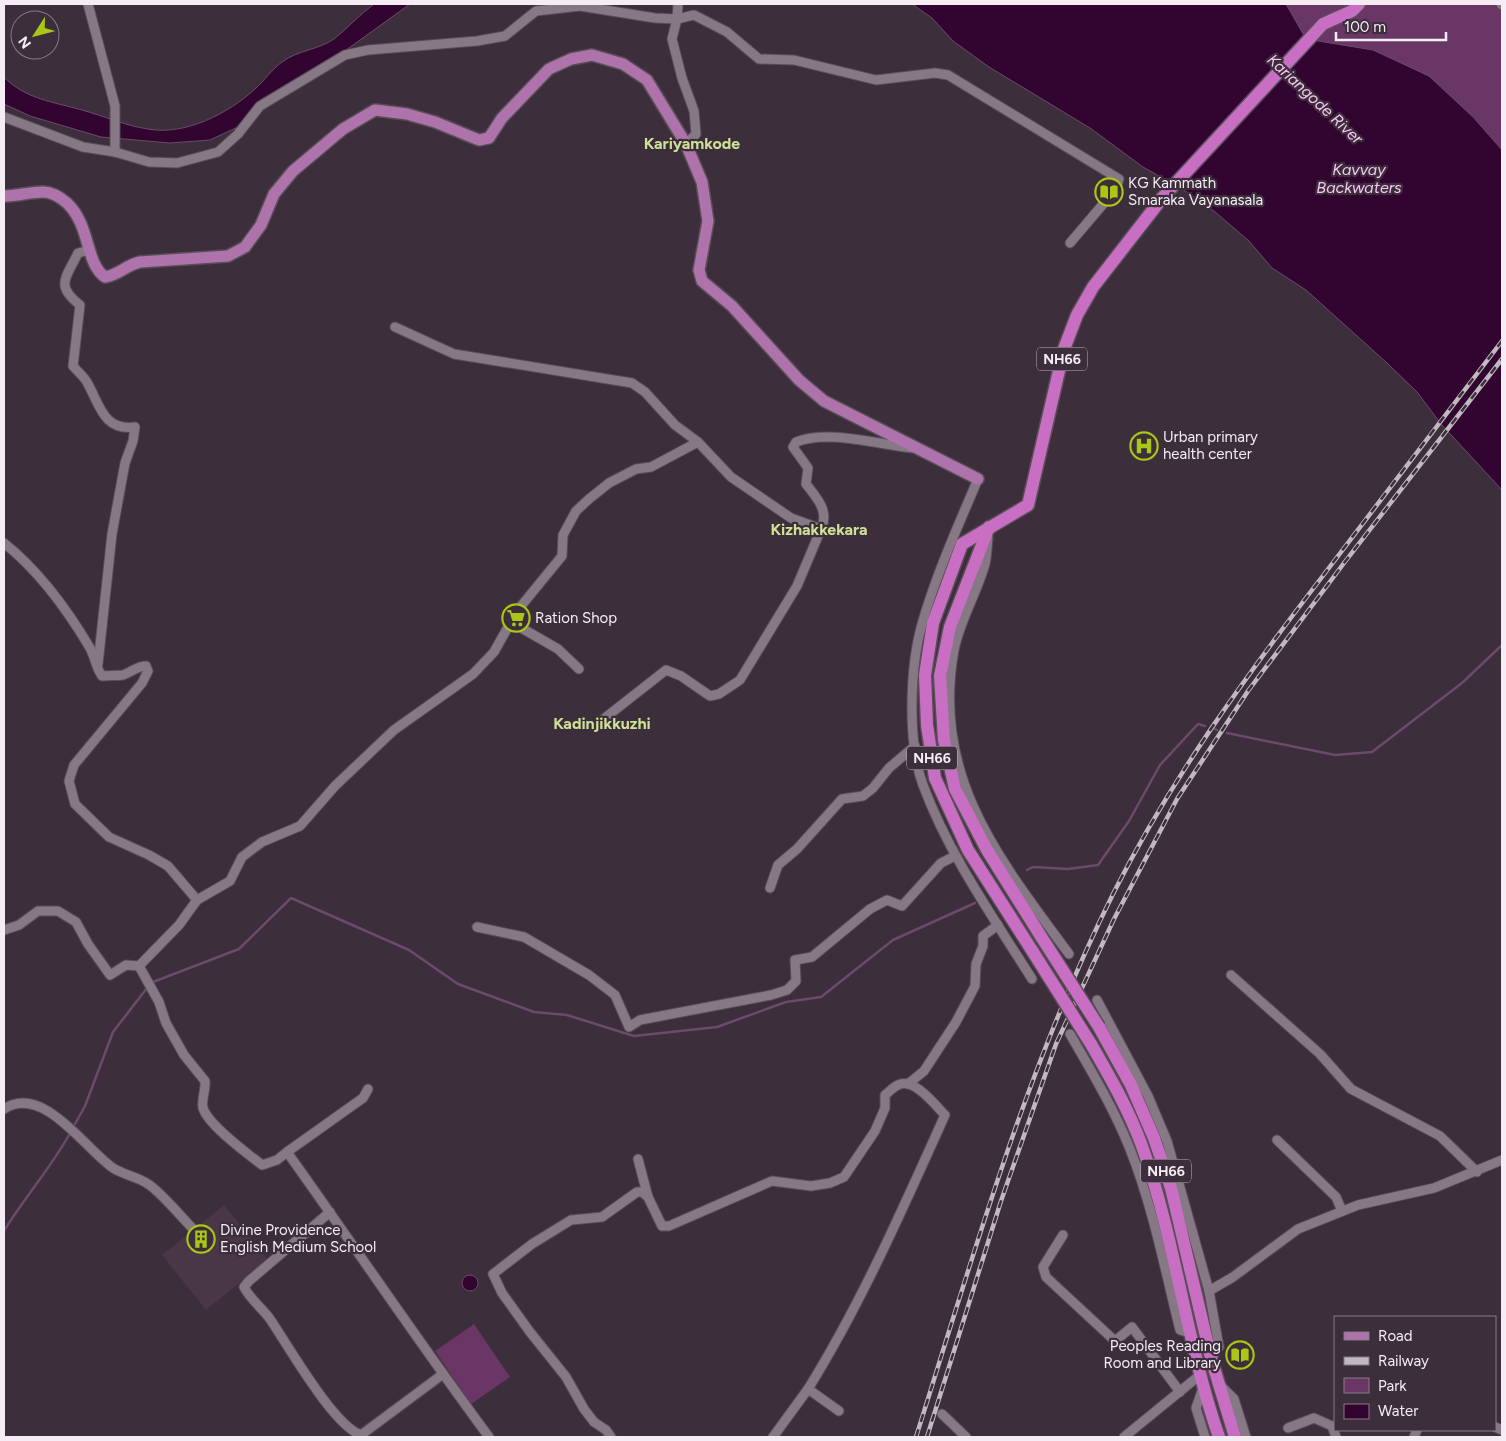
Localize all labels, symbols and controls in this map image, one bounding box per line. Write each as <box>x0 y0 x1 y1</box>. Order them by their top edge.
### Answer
north arrow <box>10 10 60 60</box>
scale bar <box>1336 10 1446 42</box>
text: 100 m <box>1344 18 1386 36</box>
text: N <box>15 33 35 52</box>
water label: Kariangode River <box>1263 50 1367 148</box>
district label: Kariyamkode <box>644 134 740 153</box>
water label: Kavvay Backwaters <box>1316 160 1402 197</box>
place label: KG Kammath Smaraka Vayanasala <box>1128 174 1263 209</box>
library icon: KG Kammath Smaraka Vayanasala <box>1094 177 1124 207</box>
road number: NH66 <box>1037 348 1087 370</box>
place label: Urban primary health center <box>1163 428 1258 463</box>
hospital icon: Urban primary health center <box>1129 431 1159 461</box>
district label: Kizhakkekara <box>770 520 868 539</box>
supermarket icon: Ration Shop <box>501 603 531 633</box>
place label: Ration Shop <box>535 609 617 627</box>
district label: Kadinjikkuzhi <box>553 714 651 733</box>
road number: NH66 <box>907 746 957 770</box>
road number: NH66 <box>1141 1160 1191 1182</box>
place label: Divine Providence English Medium School <box>220 1221 376 1256</box>
building icon: Divine Providence English Medium School <box>186 1224 216 1254</box>
legend <box>1334 1316 1496 1431</box>
text: Road <box>1378 1327 1413 1345</box>
place label: Peoples Reading Room and Library <box>1103 1337 1221 1372</box>
library icon: Peoples Reading Room and Library <box>1225 1340 1255 1370</box>
text: Railway <box>1378 1352 1429 1370</box>
text: Park <box>1378 1377 1407 1395</box>
text: Water <box>1378 1402 1418 1420</box>

